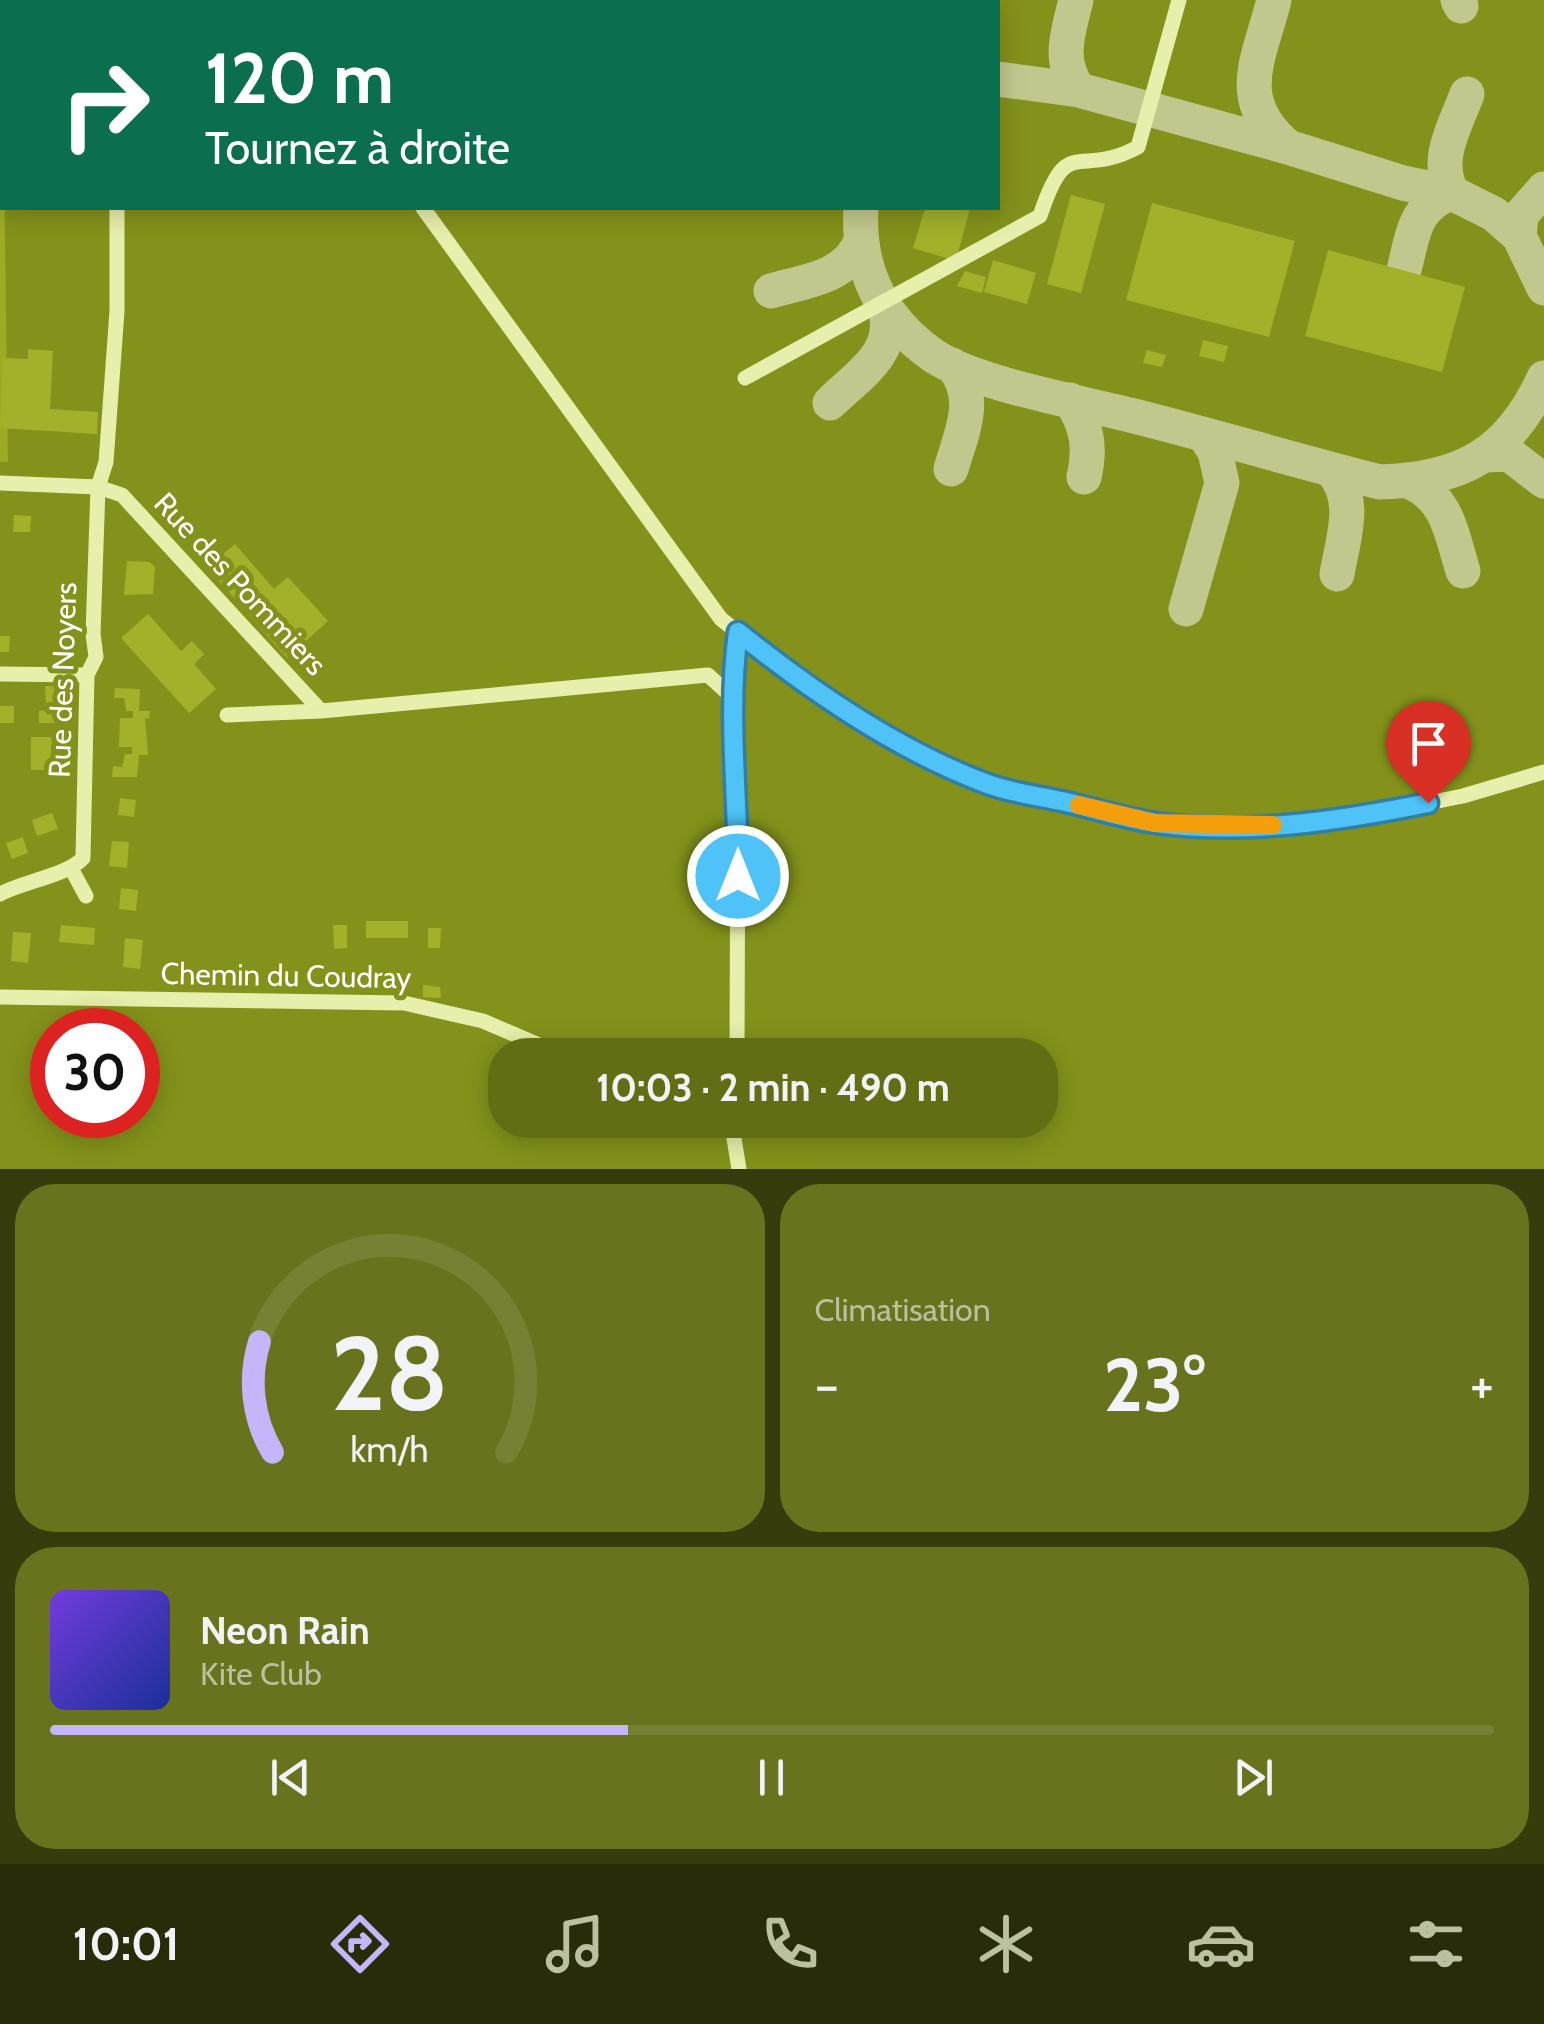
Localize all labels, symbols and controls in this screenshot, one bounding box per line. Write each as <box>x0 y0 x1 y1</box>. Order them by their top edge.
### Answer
text: 120 m <box>205 35 394 121</box>
icon: right <box>40 40 170 170</box>
text: Tournez à droite <box>205 121 510 175</box>
street label: Rue des Pommiers <box>146 485 334 683</box>
street label: Rue des Noyers <box>41 582 84 778</box>
pin <box>1386 701 1471 804</box>
icon: arrive <box>1401 716 1456 771</box>
position arrow <box>686 824 790 928</box>
street label: Chemin du Coudray <box>160 955 412 996</box>
speed limit sign: 30 <box>30 1008 160 1138</box>
text: 10:03 · 2 min · 490 m <box>596 1064 950 1111</box>
text: Climatisation <box>815 1290 991 1329</box>
text: 28 <box>331 1310 449 1436</box>
text: 23° <box>1103 1339 1205 1430</box>
text: − <box>815 1351 839 1418</box>
text: + <box>1470 1351 1494 1418</box>
text: km/h <box>351 1428 429 1471</box>
text: Neon Rain <box>200 1607 370 1654</box>
text: Kite Club <box>200 1654 322 1693</box>
icon: previous <box>263 1750 318 1805</box>
icon: pause <box>744 1750 799 1805</box>
icon: next <box>1226 1750 1281 1805</box>
icon: directions <box>325 1909 395 1979</box>
icon: music <box>540 1909 610 1979</box>
icon: phone <box>755 1909 825 1979</box>
icon: climate <box>971 1909 1041 1979</box>
icon: car <box>1186 1909 1256 1979</box>
icon: filters <box>1401 1909 1471 1979</box>
text: 10:01 <box>73 1917 179 1971</box>

